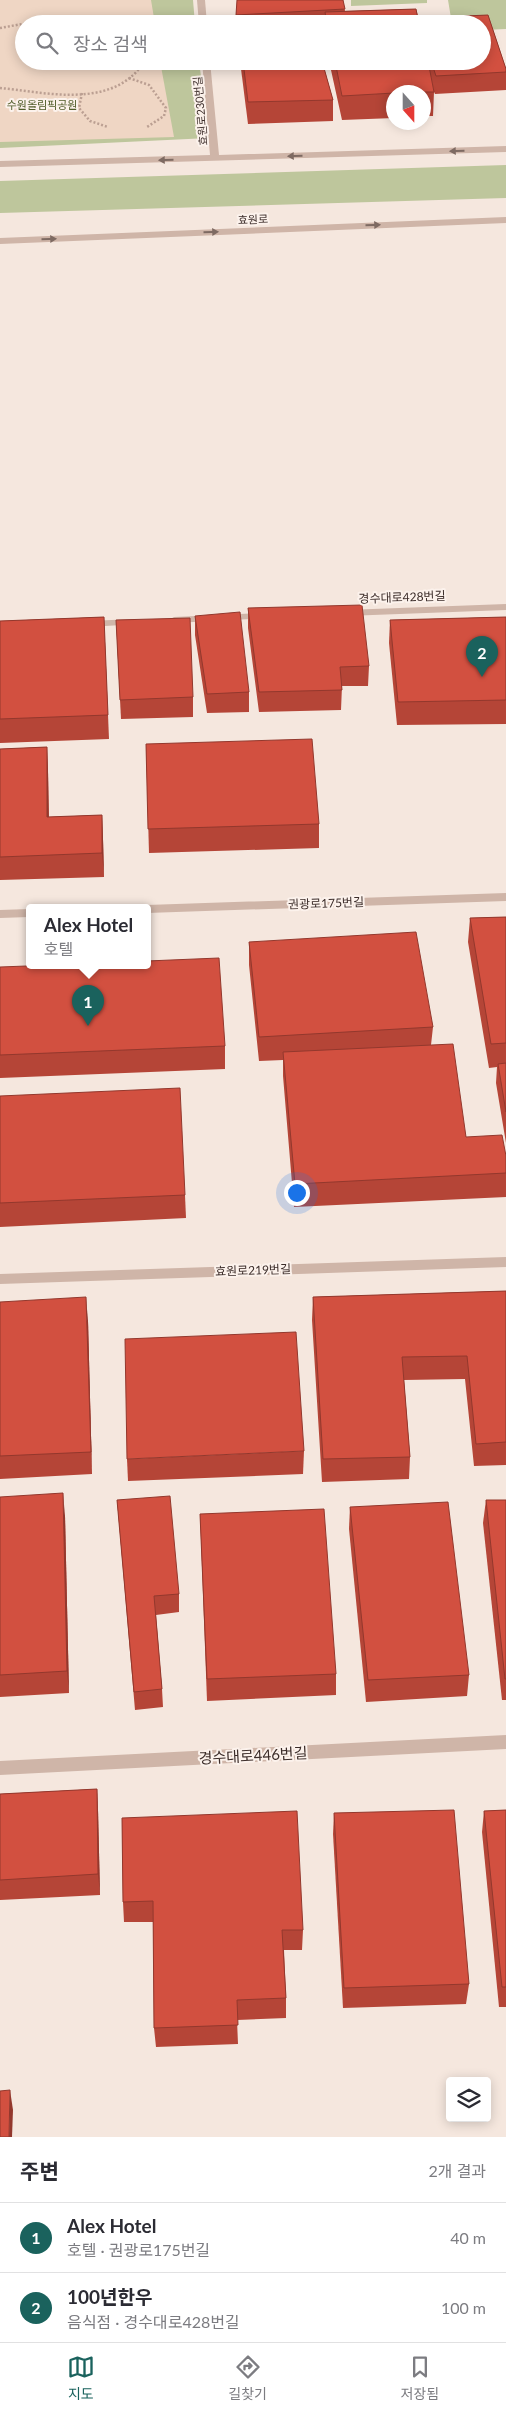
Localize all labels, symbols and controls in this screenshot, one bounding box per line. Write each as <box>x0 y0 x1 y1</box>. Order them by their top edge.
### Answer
search box <box>15 15 491 70</box>
icon: search <box>33 29 61 57</box>
text: 장소 검색 <box>73 32 148 55</box>
street label: 효원로230번길 <box>190 76 210 146</box>
north arrow <box>386 85 431 130</box>
park label: 수원올림픽공원 <box>7 98 77 111</box>
one-way arrow <box>449 147 465 155</box>
one-way arrow <box>287 152 303 160</box>
one-way arrow <box>158 156 174 164</box>
street label: 효원로 <box>238 212 268 226</box>
one-way arrow <box>366 221 382 229</box>
one-way arrow <box>203 228 219 236</box>
one-way arrow <box>41 234 57 242</box>
street label: 경수대로428번길 <box>358 588 446 606</box>
pin: 2 <box>466 636 498 677</box>
street label: 권광로175번길 <box>288 894 364 912</box>
popup <box>26 904 151 969</box>
text: Alex Hotel <box>44 913 133 936</box>
text: 호텔 <box>44 939 73 958</box>
pin: 1 <box>72 985 104 1026</box>
your location <box>284 1180 310 1206</box>
street label: 효원로219번길 <box>215 1261 291 1279</box>
street label: 경수대로446번길 <box>198 1743 308 1767</box>
map controls <box>446 2077 491 2122</box>
button: layers <box>446 2077 491 2122</box>
text: 주변 <box>20 2158 59 2183</box>
text: 2개 결과 <box>428 2161 486 2180</box>
text: Alex Hotel <box>67 2214 156 2237</box>
text: 1 <box>31 2228 41 2247</box>
text: 40 m <box>450 2228 486 2247</box>
text: 호텔 · 권광로175번길 <box>67 2240 210 2259</box>
text: 100년한우 <box>67 2285 153 2308</box>
text: 2 <box>31 2298 41 2317</box>
text: 100 m <box>441 2298 486 2317</box>
text: 음식점 · 경수대로428번길 <box>67 2312 240 2331</box>
tab: 지도 <box>67 2353 95 2403</box>
tab: 길찾기 <box>228 2353 267 2403</box>
tab: 저장됨 <box>401 2353 439 2403</box>

